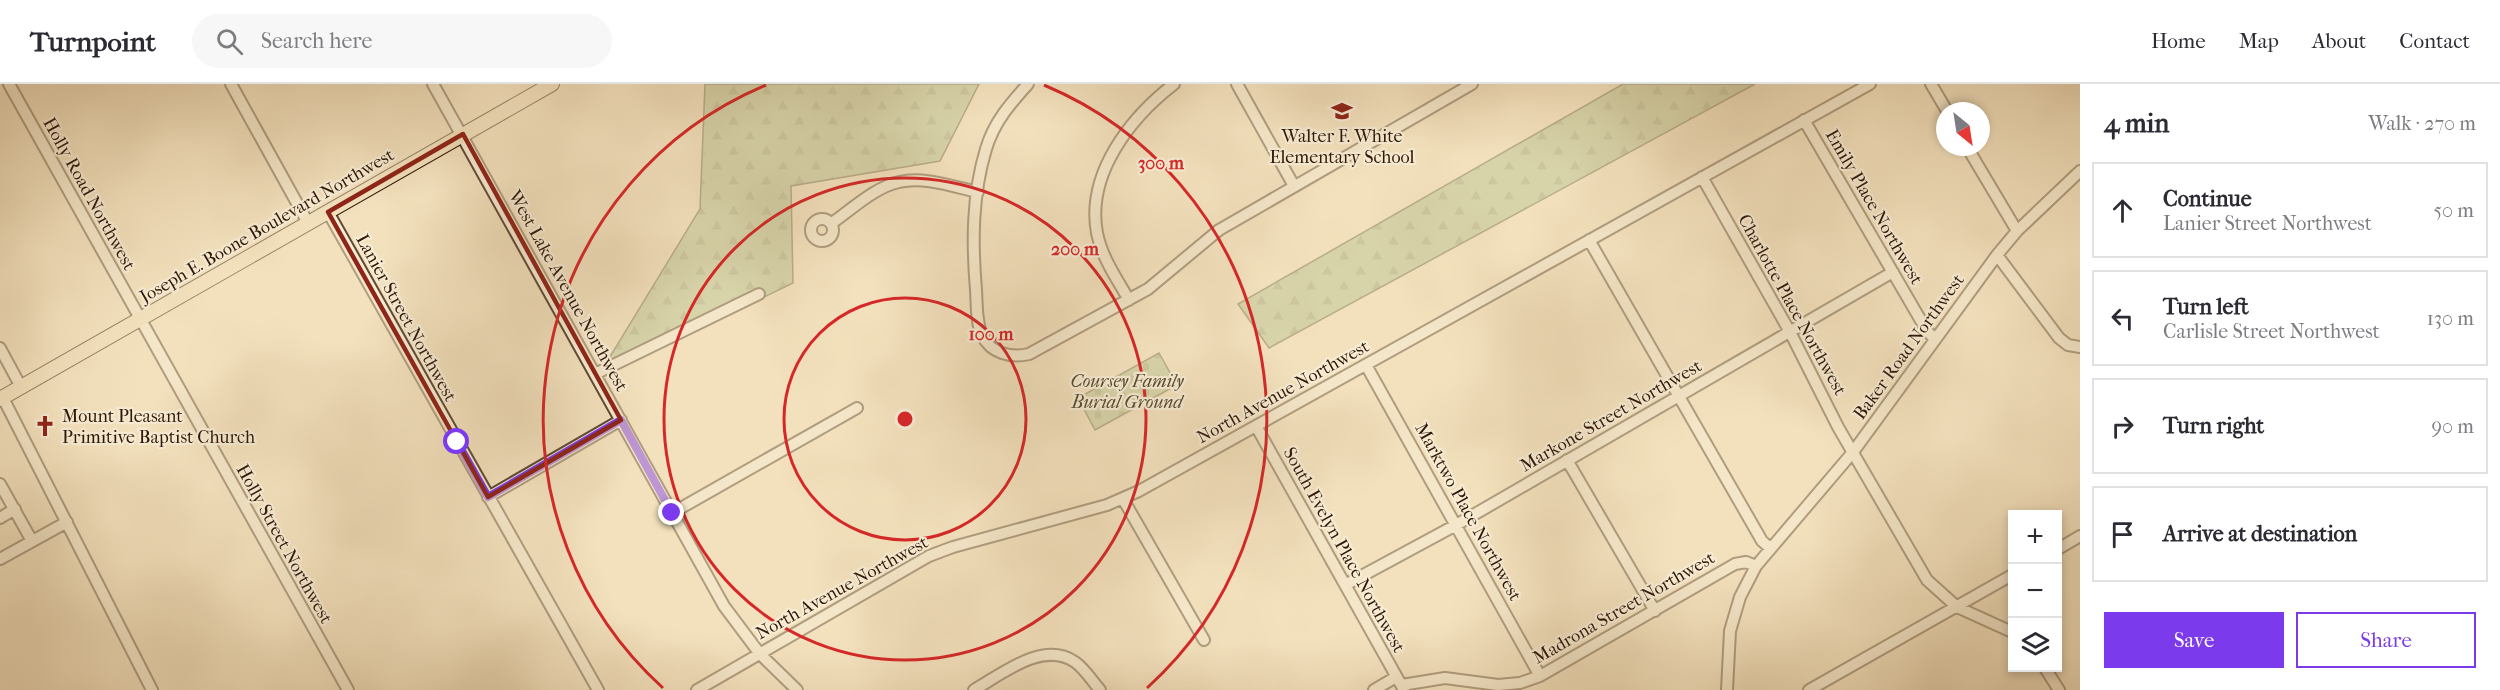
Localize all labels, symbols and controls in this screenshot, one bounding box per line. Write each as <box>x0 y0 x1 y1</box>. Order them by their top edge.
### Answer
search box <box>192 14 612 68</box>
text: Turnpoint <box>30 25 156 58</box>
icon: search <box>213 25 246 58</box>
text: Search here <box>261 28 372 54</box>
text: Home <box>2151 29 2206 53</box>
text: Map <box>2239 29 2279 53</box>
text: About <box>2312 29 2366 53</box>
text: Contact <box>2399 29 2470 53</box>
school or university icon: Walter F. White Elementary School <box>1330 99 1354 123</box>
north arrow <box>1936 102 1990 156</box>
text: 4 min <box>2104 108 2169 139</box>
text: Walk · 270 m <box>2368 112 2476 135</box>
street label: Holly Road Northwest <box>38 114 140 274</box>
place label: Walter F. White Elementary School <box>1270 126 1414 168</box>
street label: Emily Place Northwest <box>1821 126 1927 289</box>
street label: Joseph E. Boone Boulevard Northwest <box>134 144 398 309</box>
text: 300 m <box>1138 153 1185 174</box>
street label: West Lake Avenue Northwest <box>503 186 632 396</box>
text: Continue <box>2163 186 2252 212</box>
icon: ahead <box>2106 194 2139 227</box>
text: 50 m <box>2433 199 2474 222</box>
street label: Charlotte Place Northwest <box>1733 211 1851 400</box>
text: Lanier Street Northwest <box>2163 212 2372 235</box>
street label: Lanier Street Northwest <box>351 231 461 406</box>
text: 200 m <box>1051 239 1100 260</box>
street label: Baker Road Northwest <box>1849 270 1969 424</box>
text: Turn left <box>2163 294 2249 320</box>
icon: left <box>2106 302 2139 335</box>
text: 130 m <box>2427 307 2474 330</box>
text: Carlisle Street Northwest <box>2163 320 2380 343</box>
text: 100 m <box>968 324 1015 345</box>
street label: North Avenue Northwest <box>1193 336 1373 448</box>
street label: Markone Street Northwest <box>1517 355 1706 477</box>
park label: Coursey Family Burial Ground <box>1070 371 1185 413</box>
place label: Mount Pleasant Primitive Baptist Church <box>62 406 255 448</box>
centre of rings <box>895 409 915 429</box>
icon: right <box>2106 410 2139 443</box>
text: Turn right <box>2163 413 2264 439</box>
church icon: Mount Pleasant Primitive Baptist Church <box>33 414 57 438</box>
text: 90 m <box>2432 415 2474 438</box>
street label: Marktwo Place Northwest <box>1410 419 1526 605</box>
route start <box>443 428 469 454</box>
street label: South Evelyn Place Northwest <box>1279 444 1410 657</box>
street label: Holly Street Northwest <box>232 461 337 628</box>
route end <box>658 499 684 525</box>
map controls <box>2008 510 2062 672</box>
button: + <box>2008 510 2062 564</box>
icon: arrive <box>2106 518 2139 551</box>
text: Arrive at destination <box>2163 521 2357 547</box>
street label: North Avenue Northwest <box>752 532 932 644</box>
street label: Madrona Street Northwest <box>1529 547 1719 669</box>
button: − <box>2008 564 2062 618</box>
button: Save <box>2104 612 2284 668</box>
button: Share <box>2296 612 2476 668</box>
button: layers <box>2008 618 2062 672</box>

